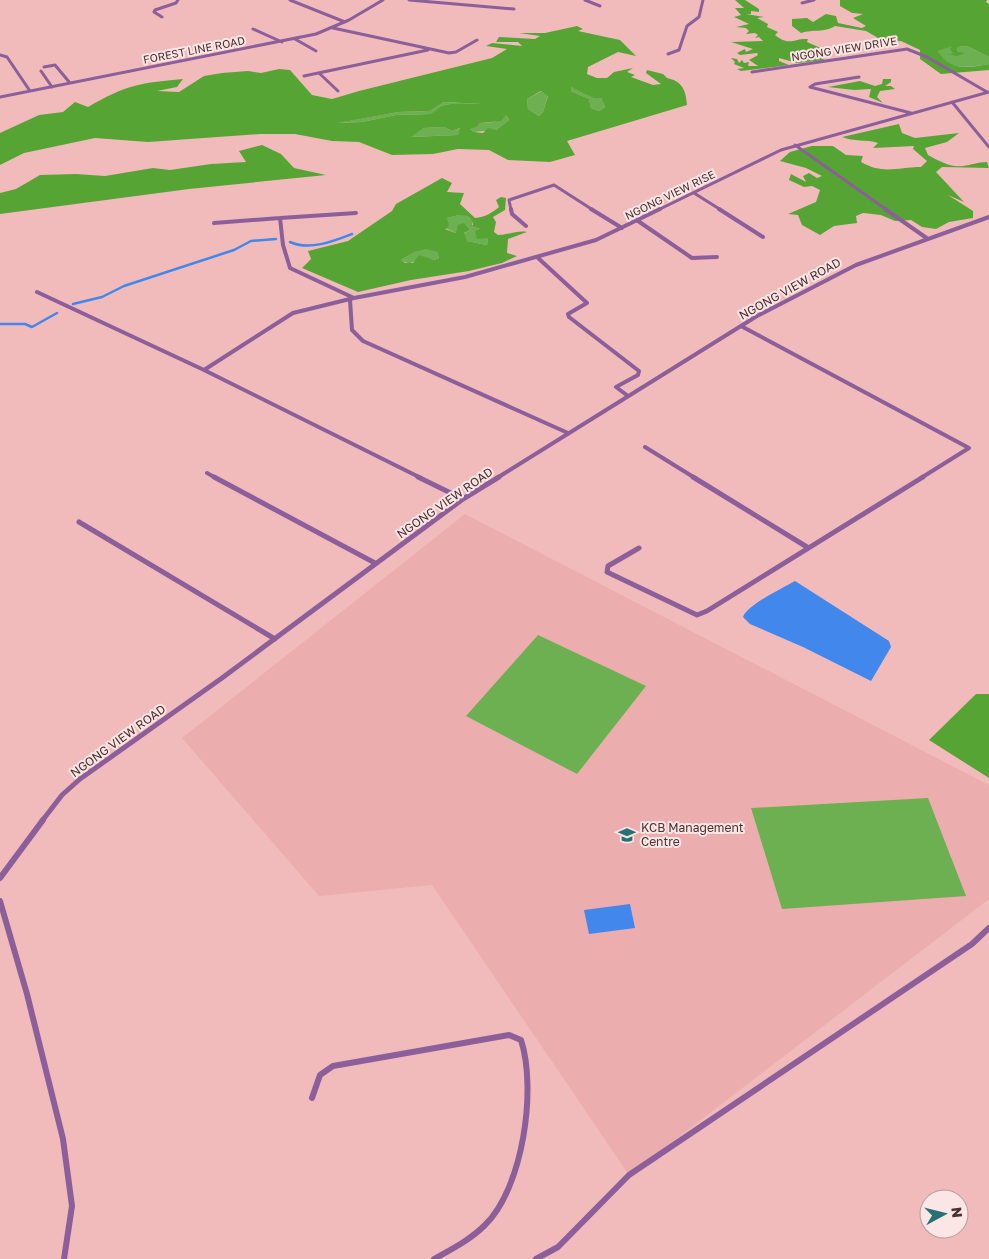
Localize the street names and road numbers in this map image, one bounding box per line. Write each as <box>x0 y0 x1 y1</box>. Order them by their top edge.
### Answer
street label: FOREST LINE ROAD <box>142 33 246 66</box>
street label: NGONG VIEW DRIVE <box>790 34 898 63</box>
street label: NGONG VIEW RISE <box>623 167 717 222</box>
street label: NGONG VIEW ROAD <box>736 254 843 323</box>
street label: NGONG VIEW ROAD <box>394 464 496 541</box>
street label: NGONG VIEW ROAD <box>67 701 168 780</box>

